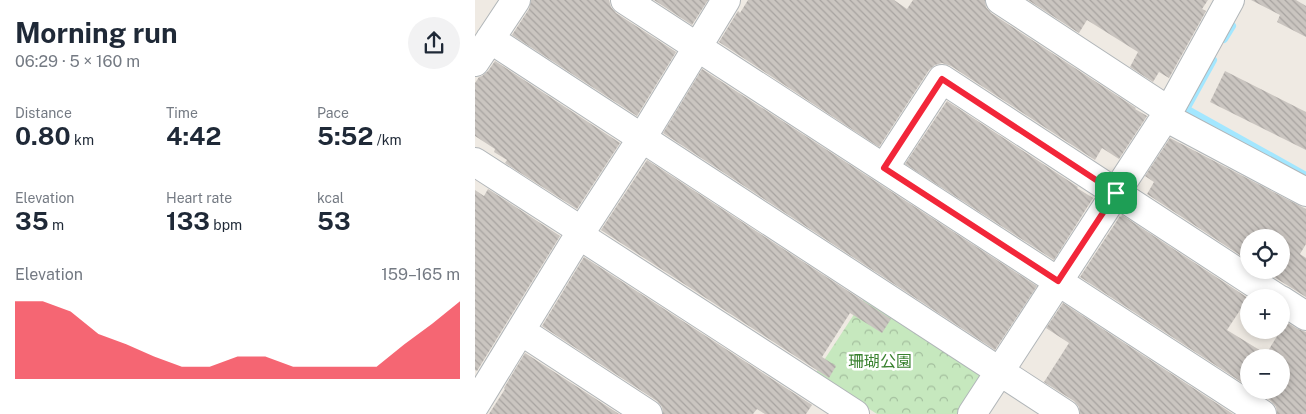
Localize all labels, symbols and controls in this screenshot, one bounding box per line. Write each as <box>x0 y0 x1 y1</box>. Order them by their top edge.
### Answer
text: Morning run <box>15 16 178 49</box>
button: share <box>408 17 460 69</box>
text: 06:29 · 5 × 160 m <box>15 52 140 71</box>
text: Distance <box>15 105 72 121</box>
text: Time <box>166 105 198 121</box>
text: Pace <box>317 105 349 121</box>
text: 0.80 <box>15 121 71 151</box>
text: 4:42 <box>166 121 221 151</box>
text: 5:52 <box>317 121 373 151</box>
text: km <box>71 132 94 148</box>
text: /km <box>373 132 402 148</box>
pin <box>1095 172 1137 214</box>
icon: arrive <box>1102 179 1130 207</box>
text: Elevation <box>15 190 74 206</box>
text: Heart rate <box>166 190 232 206</box>
text: kcal <box>317 190 344 206</box>
text: 35 <box>15 206 49 236</box>
text: 133 <box>166 206 210 236</box>
text: 53 <box>317 206 351 236</box>
text: m <box>49 217 64 233</box>
text: bpm <box>210 217 242 233</box>
map controls <box>1240 229 1290 399</box>
button: locate <box>1240 229 1290 279</box>
text: Elevation <box>15 265 83 284</box>
text: 159–165 m <box>381 265 460 284</box>
button: + <box>1240 289 1290 339</box>
button: − <box>1240 349 1290 399</box>
park label: 珊瑚公園 <box>848 352 912 371</box>

